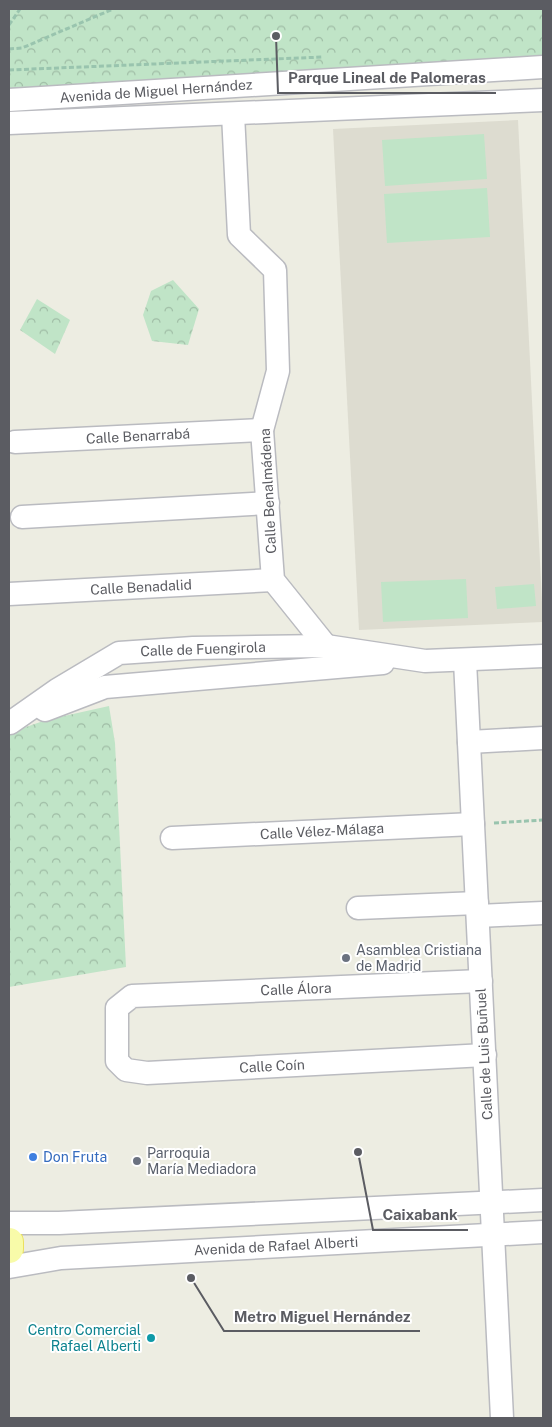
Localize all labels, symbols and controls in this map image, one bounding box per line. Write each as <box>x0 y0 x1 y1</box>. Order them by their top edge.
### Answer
callout: Parque Lineal de Palomeras <box>278 63 496 93</box>
text: Parque Lineal de Palomeras <box>288 69 486 86</box>
street label: Avenida de Miguel Hernández <box>59 76 253 106</box>
street label: Calle Benarrabá <box>86 425 190 447</box>
street label: Calle Benalmádena <box>257 428 279 554</box>
street label: Calle Benadalid <box>90 576 192 598</box>
street label: Calle de Fuengirola <box>140 639 266 659</box>
street label: Calle Vélez-Málaga <box>260 820 384 842</box>
place label: Asamblea Cristiana de Madrid <box>356 942 482 974</box>
marker: Asamblea Cristiana de Madrid <box>340 952 352 964</box>
street label: Calle Álora <box>260 979 332 998</box>
street label: Calle de Luis Buñuel <box>473 988 495 1120</box>
street label: Calle Coín <box>239 1056 305 1076</box>
place label: Parroquia María Mediadora <box>147 1145 256 1177</box>
place label: Don Fruta <box>43 1149 107 1165</box>
marker: Don Fruta <box>27 1151 39 1163</box>
marker: Parroquia María Mediadora <box>131 1155 143 1167</box>
callout: Caixabank <box>373 1200 468 1230</box>
text: Caixabank <box>382 1206 458 1223</box>
street label: Avenida de Rafael Alberti <box>193 1234 359 1258</box>
callout: Metro Miguel Hernández <box>224 1301 420 1331</box>
text: Metro Miguel Hernández <box>234 1308 410 1325</box>
place label: Centro Comercial Rafael Alberti <box>28 1322 141 1354</box>
marker: Centro Comercial Rafael Alberti <box>145 1332 157 1344</box>

